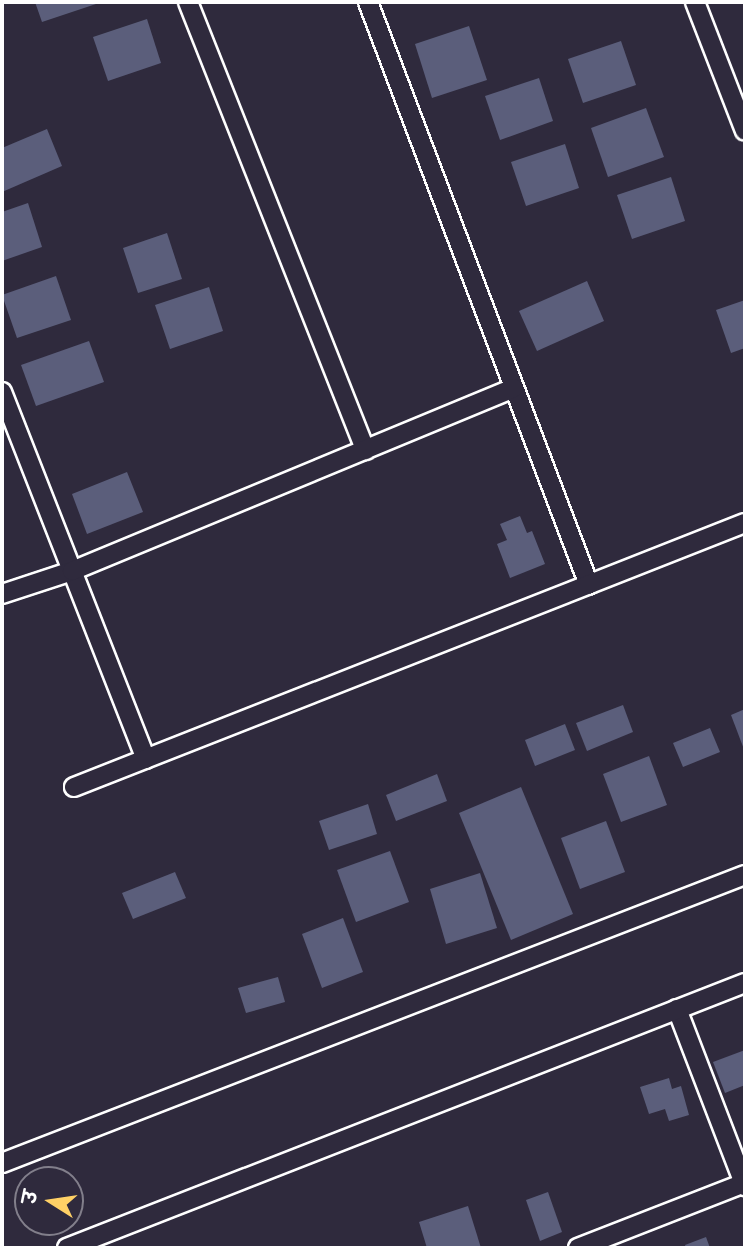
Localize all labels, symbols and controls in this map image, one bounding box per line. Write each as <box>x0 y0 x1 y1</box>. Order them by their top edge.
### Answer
north arrow <box>14 1166 84 1236</box>
text: उ <box>18 1189 42 1206</box>

